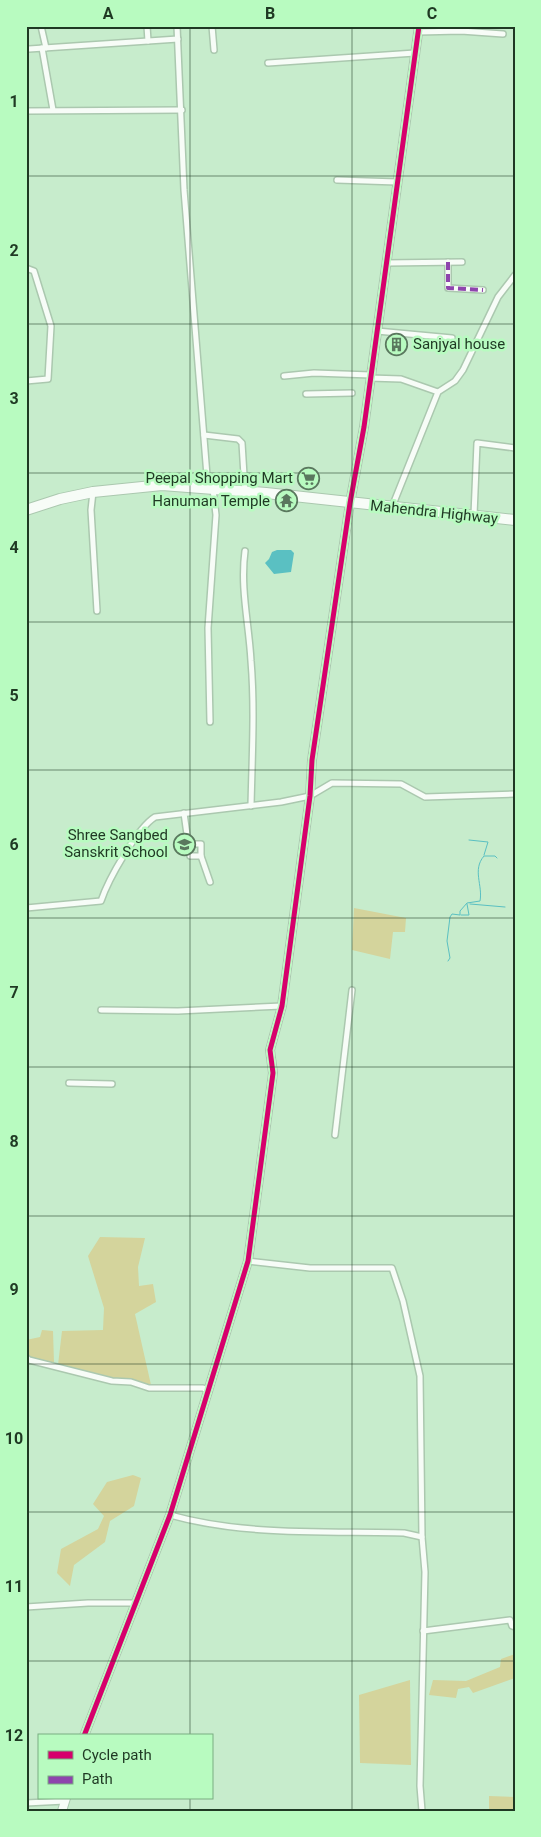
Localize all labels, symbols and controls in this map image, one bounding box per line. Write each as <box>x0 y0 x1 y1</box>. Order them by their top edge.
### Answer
text: A <box>103 4 114 23</box>
text: B <box>265 4 275 23</box>
text: C <box>427 4 437 23</box>
text: 1 <box>9 92 19 111</box>
text: 2 <box>9 241 19 260</box>
building icon: Sanjyal house <box>385 332 409 356</box>
place label: Sanjyal house <box>413 335 505 353</box>
text: 3 <box>9 389 19 408</box>
supermarket icon: Peepal Shopping Mart <box>297 466 321 490</box>
place label: Peepal Shopping Mart <box>146 469 293 487</box>
temple icon: Hanuman Temple <box>274 489 298 513</box>
place label: Hanuman Temple <box>152 492 270 510</box>
street label: Mahendra Highway <box>369 496 499 528</box>
text: 4 <box>9 538 19 557</box>
text: 5 <box>9 686 19 705</box>
place label: Shree Sangbed Sanskrit School <box>64 826 168 861</box>
school or university icon: Shree Sangbed Sanskrit School <box>172 832 196 856</box>
text: 6 <box>9 835 19 854</box>
text: 7 <box>9 983 19 1002</box>
text: 8 <box>9 1132 19 1151</box>
text: 9 <box>9 1280 19 1299</box>
text: 10 <box>5 1429 23 1448</box>
text: 11 <box>5 1577 23 1596</box>
text: 12 <box>5 1726 23 1745</box>
legend <box>38 1734 212 1800</box>
text: Cycle path <box>82 1746 152 1764</box>
text: Path <box>82 1770 113 1788</box>

